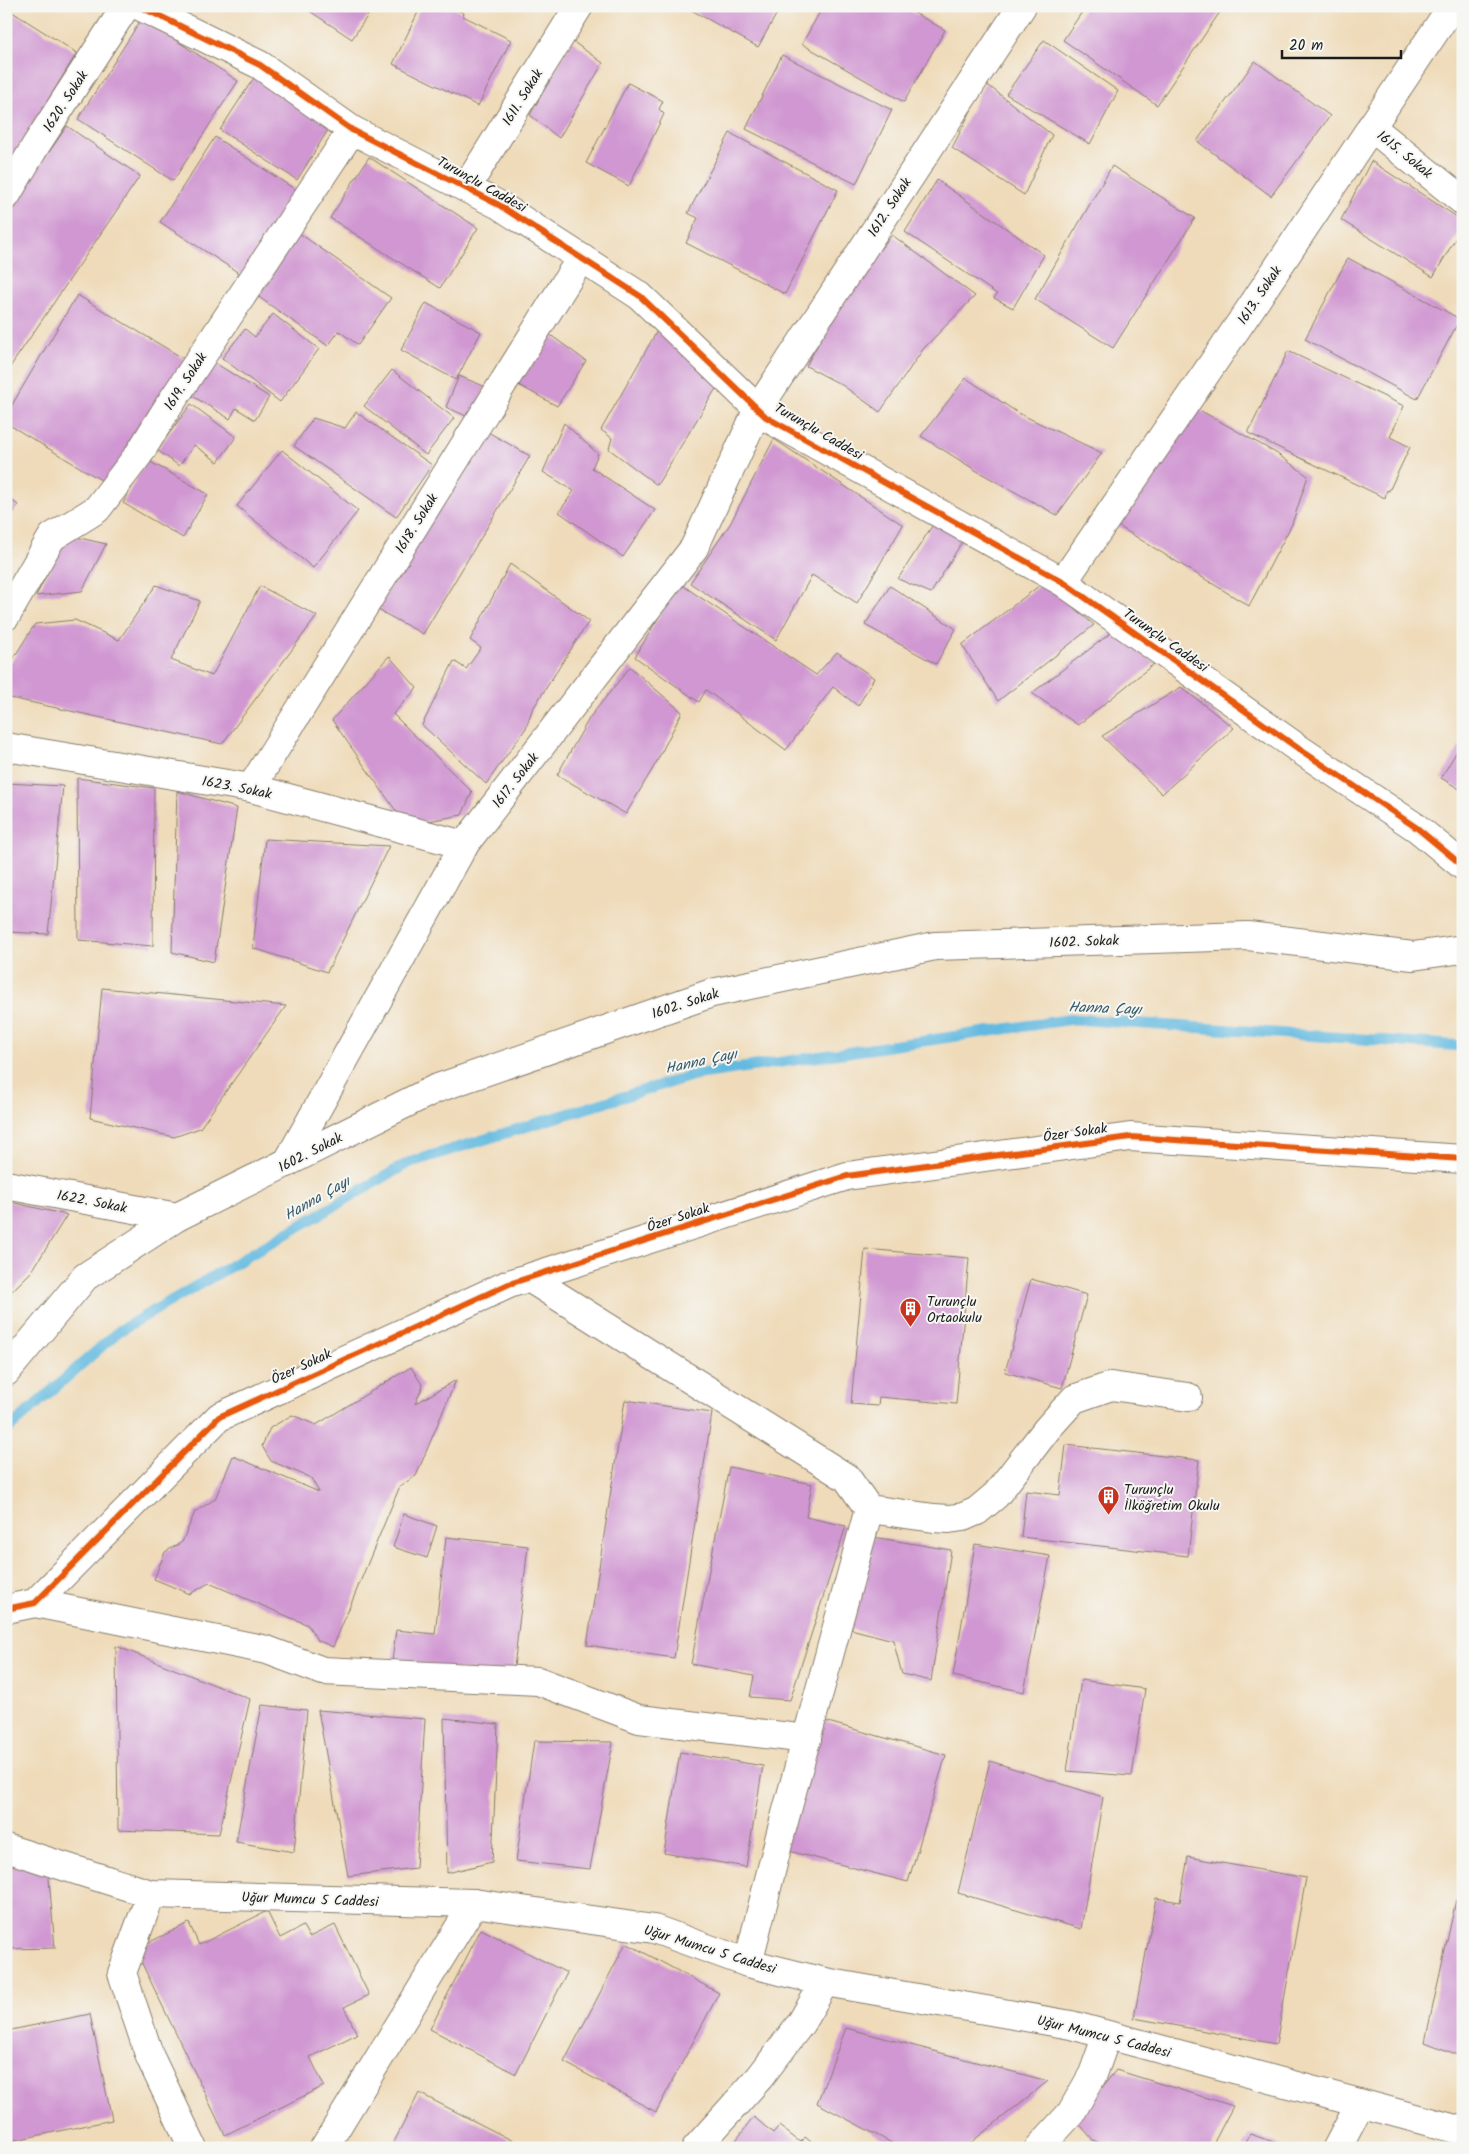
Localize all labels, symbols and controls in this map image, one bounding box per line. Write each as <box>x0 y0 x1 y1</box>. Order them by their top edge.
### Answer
scale bar <box>1282 28 1400 60</box>
text: 20 m <box>1289 34 1323 58</box>
street label: 1611. Sokak <box>497 64 549 130</box>
street label: 1620. Sokak <box>38 66 94 137</box>
street label: 1615. Sokak <box>1372 125 1437 185</box>
street label: Turunçlu Caddesi <box>433 151 531 219</box>
street label: 1612. Sokak <box>862 173 918 242</box>
street label: 1613. Sokak <box>1232 261 1288 329</box>
street label: 1619. Sokak <box>159 348 213 415</box>
street label: Turunçlu Caddesi <box>770 397 868 467</box>
street label: 1618. Sokak <box>390 489 444 558</box>
street label: Turunçlu Caddesi <box>1118 603 1213 679</box>
street label: 1617. Sokak <box>487 748 545 813</box>
street label: 1623. Sokak <box>200 770 274 806</box>
street label: 1602. Sokak <box>1049 930 1120 954</box>
street label: 1602. Sokak <box>649 983 722 1025</box>
water label: Hanna Çayı <box>1068 996 1143 1022</box>
water label: Hanna Çayı <box>663 1042 741 1081</box>
street label: Özer Sokak <box>1042 1118 1109 1148</box>
street label: 1602. Sokak <box>274 1127 347 1179</box>
water label: Hanna Çayı <box>280 1170 356 1228</box>
street label: 1622. Sokak <box>55 1184 129 1220</box>
street label: Özer Sokak <box>644 1197 713 1238</box>
place label: Turunçlu Ortaokulu <box>927 1291 982 1329</box>
building icon: Turunçlu Ortaokulu <box>899 1297 923 1328</box>
street label: Özer Sokak <box>267 1343 336 1391</box>
place label: Turunçlu İlköğretim Okulu <box>1124 1479 1220 1517</box>
building icon: Turunçlu İlköğretim Okulu <box>1096 1485 1120 1516</box>
street label: Uğur Mumcu 5 Caddesi <box>241 1887 380 1913</box>
street label: Uğur Mumcu 5 Caddesi <box>641 1919 779 1981</box>
street label: Uğur Mumcu 5 Caddesi <box>1035 2010 1174 2064</box>

